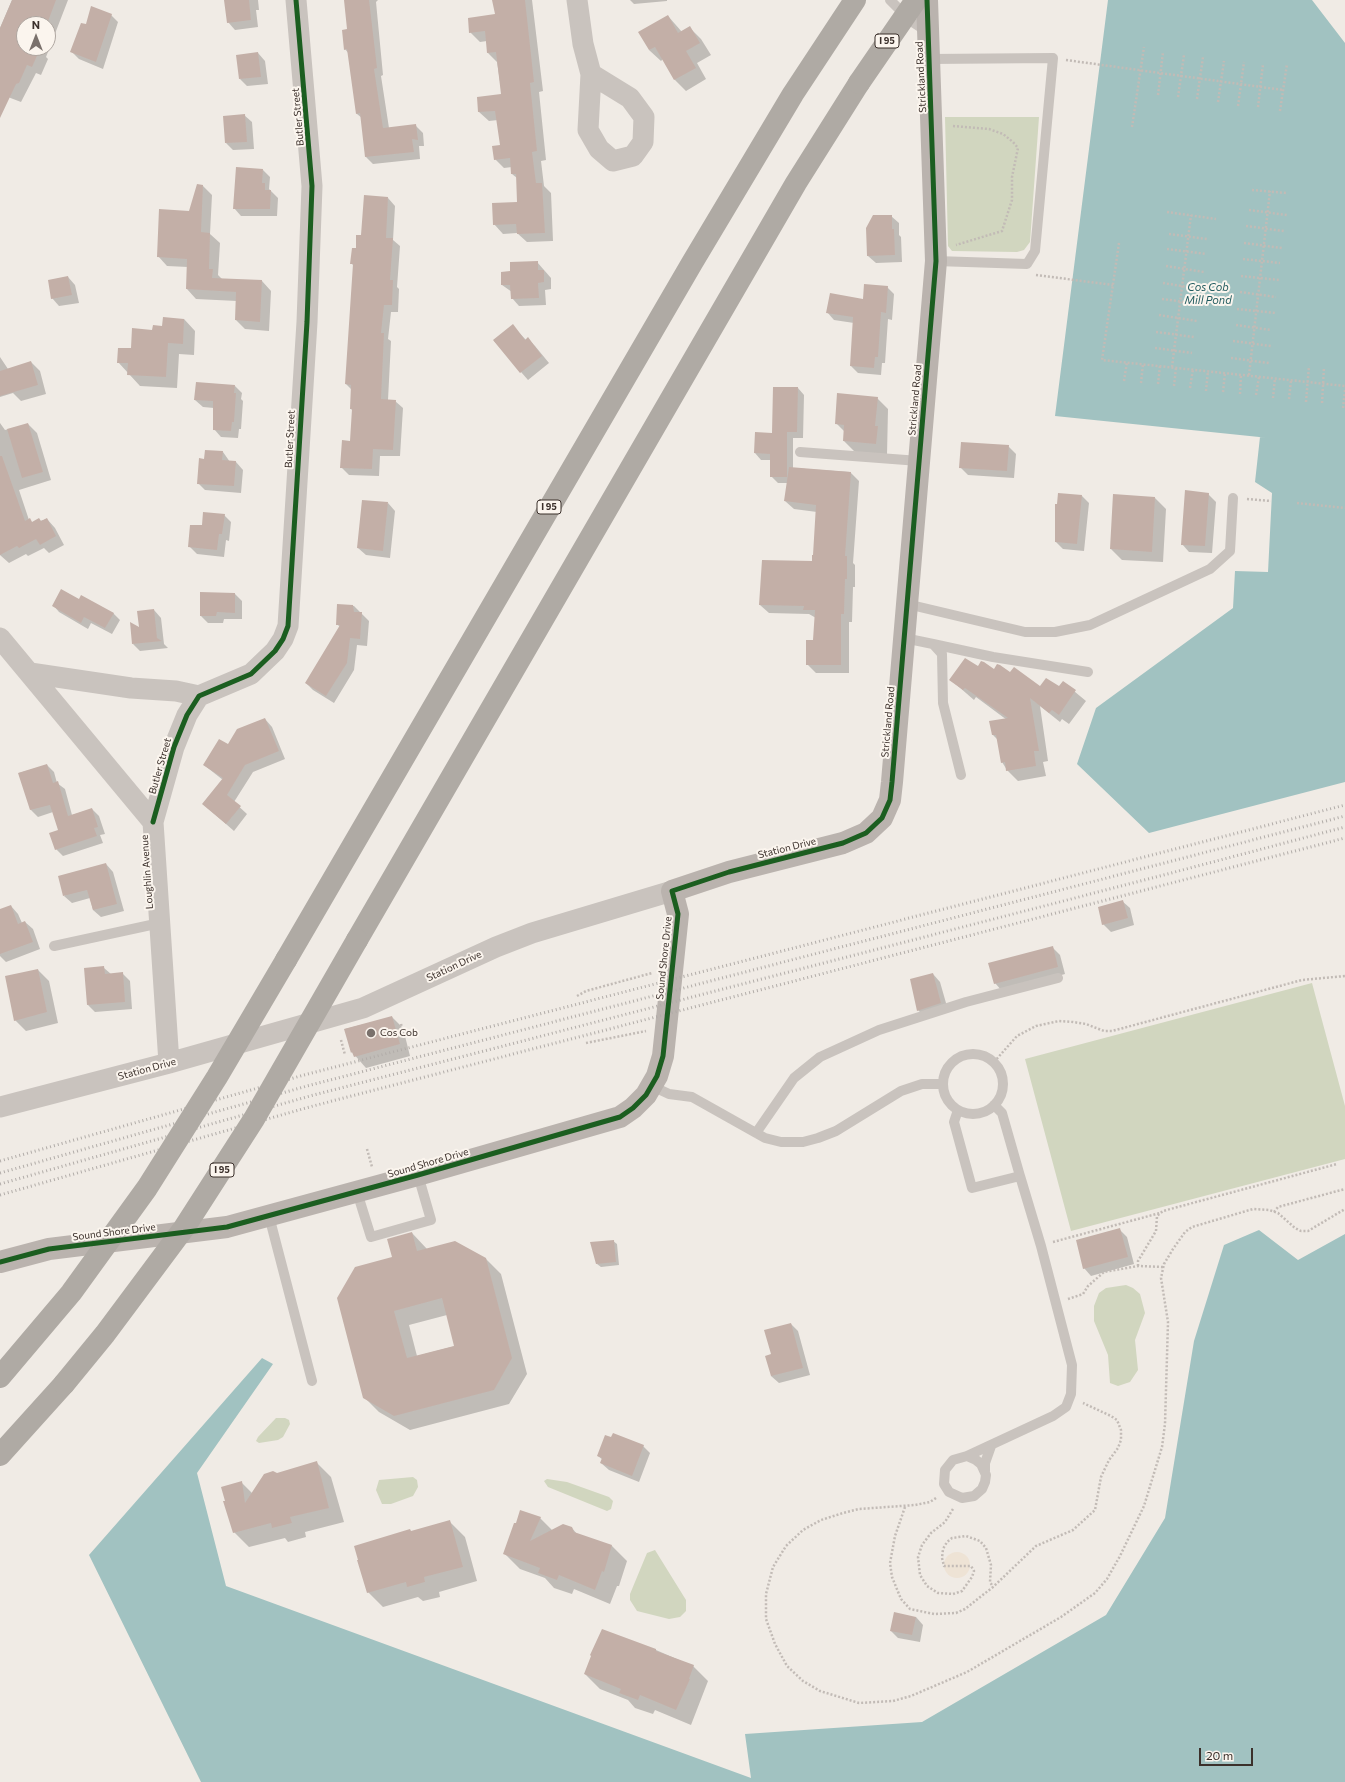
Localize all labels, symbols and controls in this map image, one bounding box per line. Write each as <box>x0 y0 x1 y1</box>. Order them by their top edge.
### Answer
north arrow <box>16 16 56 56</box>
text: N <box>32 18 40 31</box>
road number: I 95 <box>875 34 899 48</box>
street label: Strickland Road <box>913 41 929 113</box>
street label: Butler Street <box>289 88 307 146</box>
water label: Cos Cob Mill Pond <box>1185 280 1231 306</box>
street label: Strickland Road <box>906 364 924 436</box>
street label: Butler Street <box>282 410 298 468</box>
road number: I 95 <box>537 500 561 514</box>
street label: Strickland Road <box>879 686 897 758</box>
street label: Butler Street <box>146 736 174 796</box>
street label: Loughlin Avenue <box>138 834 156 910</box>
street label: Station Drive <box>757 835 817 861</box>
street label: Sound Shore Drive <box>654 916 674 1000</box>
street label: Station Drive <box>424 948 484 984</box>
marker: Cos Cob <box>365 1027 377 1039</box>
place label: Cos Cob <box>380 1027 418 1039</box>
street label: Station Drive <box>117 1055 177 1083</box>
street label: Sound Shore Drive <box>386 1146 470 1180</box>
road number: I 95 <box>210 1163 234 1177</box>
street label: Sound Shore Drive <box>72 1221 156 1243</box>
scale bar <box>1201 1740 1255 1766</box>
text: 20 m <box>1206 1748 1233 1762</box>

